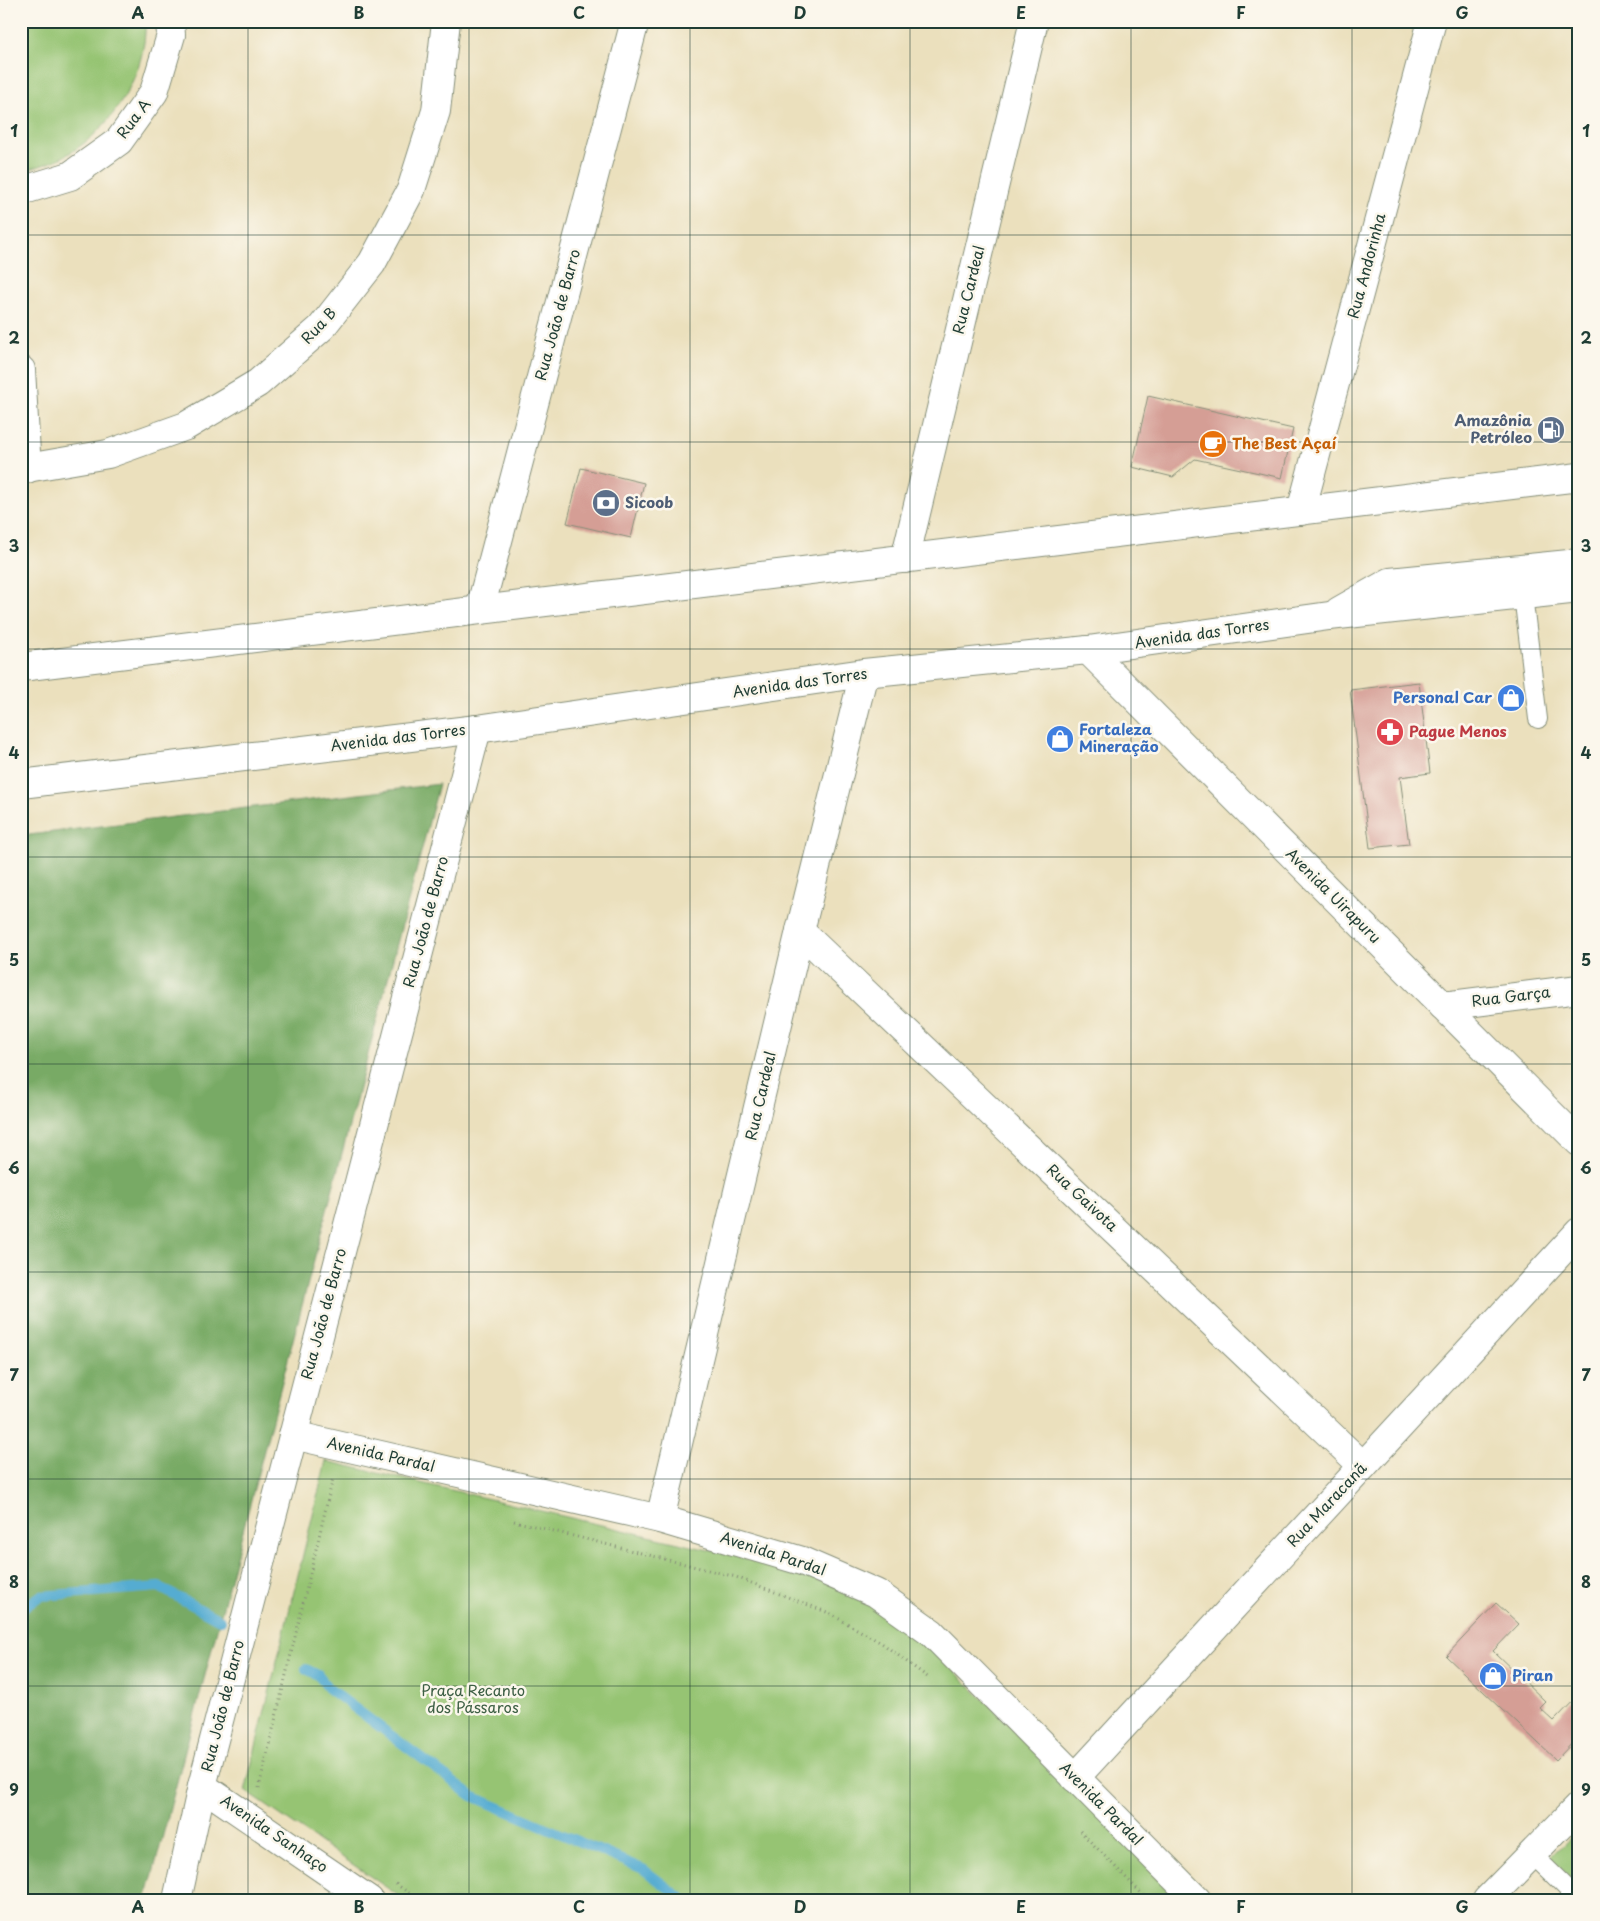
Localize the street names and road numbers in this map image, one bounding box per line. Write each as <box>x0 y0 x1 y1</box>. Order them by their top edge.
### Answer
street label: Rua A <box>110 93 155 143</box>
street label: Rua Andorinha <box>1340 210 1391 321</box>
street label: Rua Cardeal <box>945 243 990 336</box>
street label: Rua João de Barro <box>528 246 585 383</box>
street label: Rua B <box>295 301 341 349</box>
street label: Avenida das Torres <box>1133 612 1271 653</box>
street label: Avenida das Torres <box>731 661 869 702</box>
street label: Avenida das Torres <box>329 717 467 756</box>
street label: Avenida Uirapuru <box>1281 842 1387 948</box>
street label: Rua João de Barro <box>396 853 453 990</box>
street label: Rua Garça <box>1470 979 1552 1012</box>
street label: Rua Cardeal <box>738 1049 781 1142</box>
street label: Rua Gaivota <box>1042 1158 1124 1237</box>
street label: Rua João de Barro <box>294 1245 351 1382</box>
street label: Avenida Pardal <box>325 1430 438 1477</box>
street label: Rua Maracanã <box>1281 1456 1372 1551</box>
street label: Avenida Pardal <box>718 1525 829 1581</box>
street label: Rua João de Barro <box>194 1637 249 1774</box>
street label: Avenida Pardal <box>1055 1756 1149 1850</box>
street label: Avenida Sanhaço <box>216 1788 333 1877</box>

